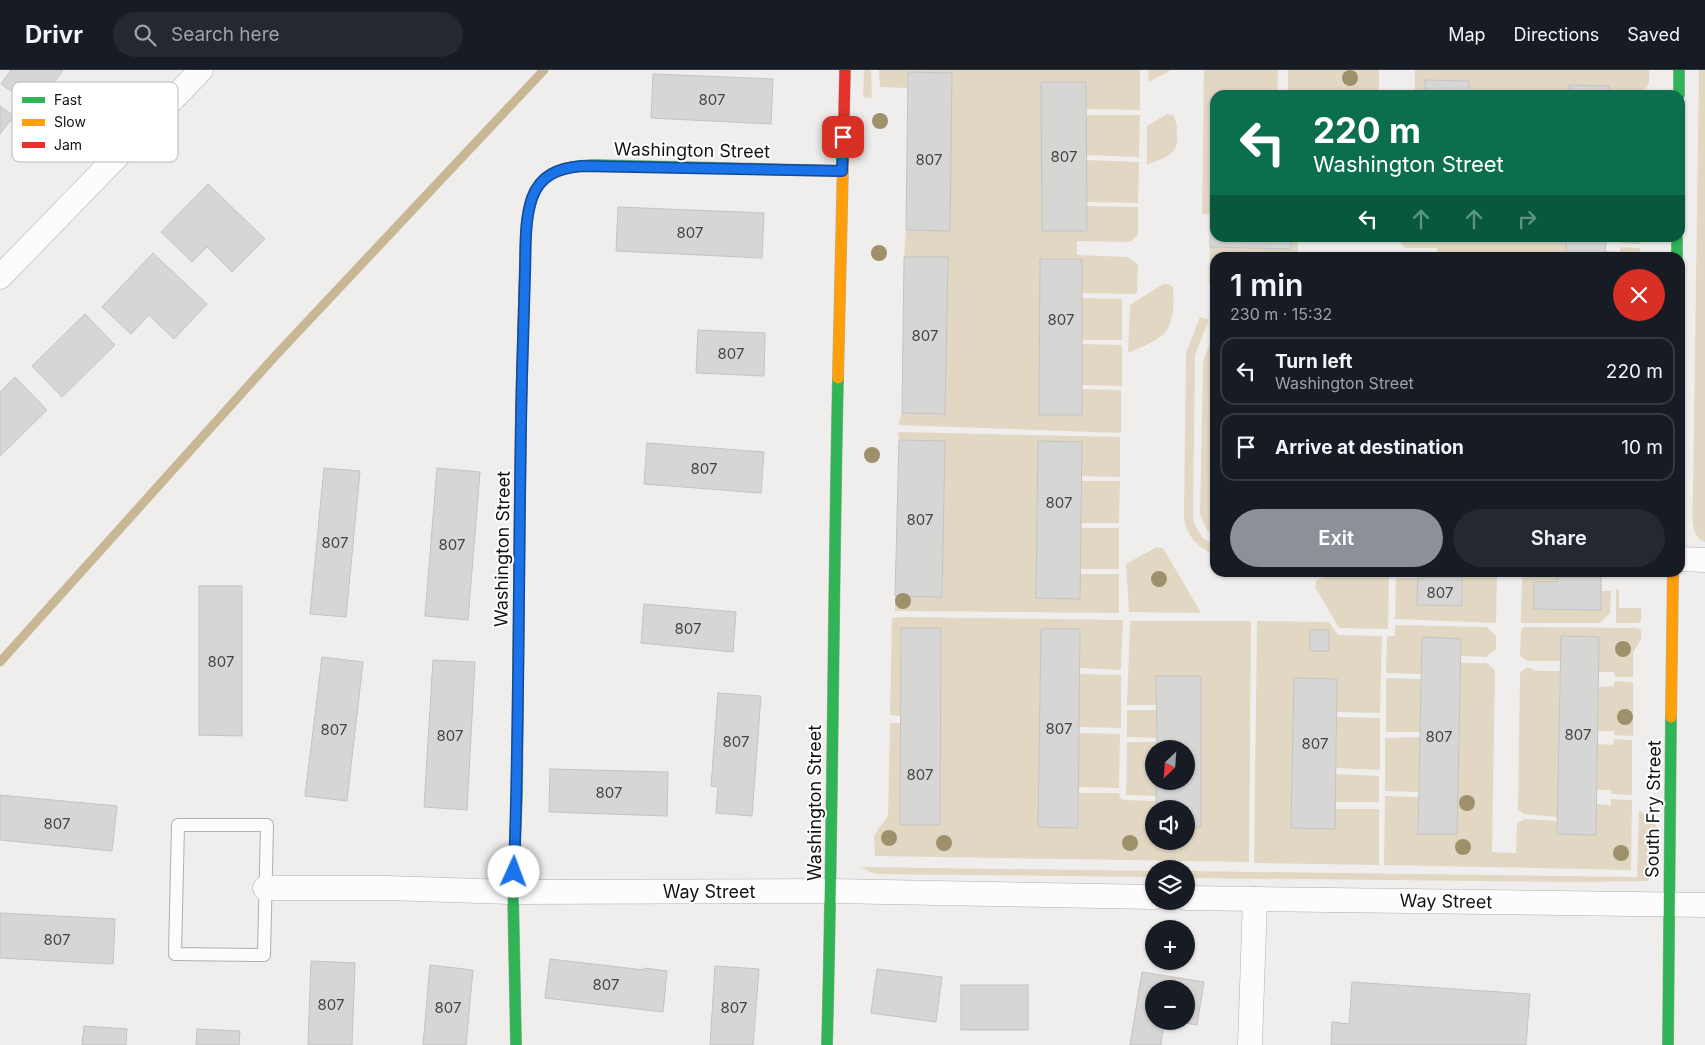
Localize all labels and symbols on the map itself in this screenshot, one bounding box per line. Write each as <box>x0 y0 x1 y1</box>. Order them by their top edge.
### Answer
legend <box>12 82 178 162</box>
house number: 807 <box>699 90 725 109</box>
text: Fast <box>54 91 82 108</box>
text: Slow <box>54 113 86 130</box>
pin <box>822 116 864 158</box>
text: Jam <box>54 136 82 153</box>
street label: Washington Street <box>614 138 770 162</box>
house number: 807 <box>1051 147 1077 166</box>
house number: 807 <box>916 150 942 169</box>
house number: 807 <box>677 223 703 242</box>
house number: 807 <box>1048 310 1074 329</box>
house number: 807 <box>912 326 938 345</box>
house number: 807 <box>718 344 744 363</box>
house number: 807 <box>691 459 717 478</box>
street label: Washington Street <box>490 471 514 627</box>
house number: 807 <box>1046 493 1072 512</box>
house number: 807 <box>907 510 933 529</box>
house number: 807 <box>322 533 348 552</box>
house number: 807 <box>439 535 465 554</box>
house number: 807 <box>1427 583 1453 602</box>
house number: 807 <box>675 619 701 638</box>
house number: 807 <box>208 652 234 671</box>
house number: 807 <box>1046 719 1072 738</box>
house number: 807 <box>321 720 347 739</box>
street label: Washington Street <box>804 725 825 881</box>
house number: 807 <box>1565 725 1591 744</box>
house number: 807 <box>437 726 463 745</box>
house number: 807 <box>1426 727 1452 746</box>
house number: 807 <box>723 732 749 751</box>
house number: 807 <box>1302 734 1328 753</box>
north arrow <box>1145 740 1195 790</box>
street label: South Fry Street <box>1641 740 1665 878</box>
house number: 807 <box>907 765 933 784</box>
house number: 807 <box>596 783 622 802</box>
house number: 807 <box>44 814 70 833</box>
position arrow <box>487 845 539 897</box>
street label: Way Street <box>663 881 755 902</box>
street label: Way Street <box>1400 890 1493 912</box>
house number: 807 <box>44 930 70 949</box>
house number: 807 <box>593 975 619 994</box>
house number: 807 <box>318 995 344 1014</box>
house number: 807 <box>435 998 461 1017</box>
house number: 807 <box>721 998 747 1017</box>

